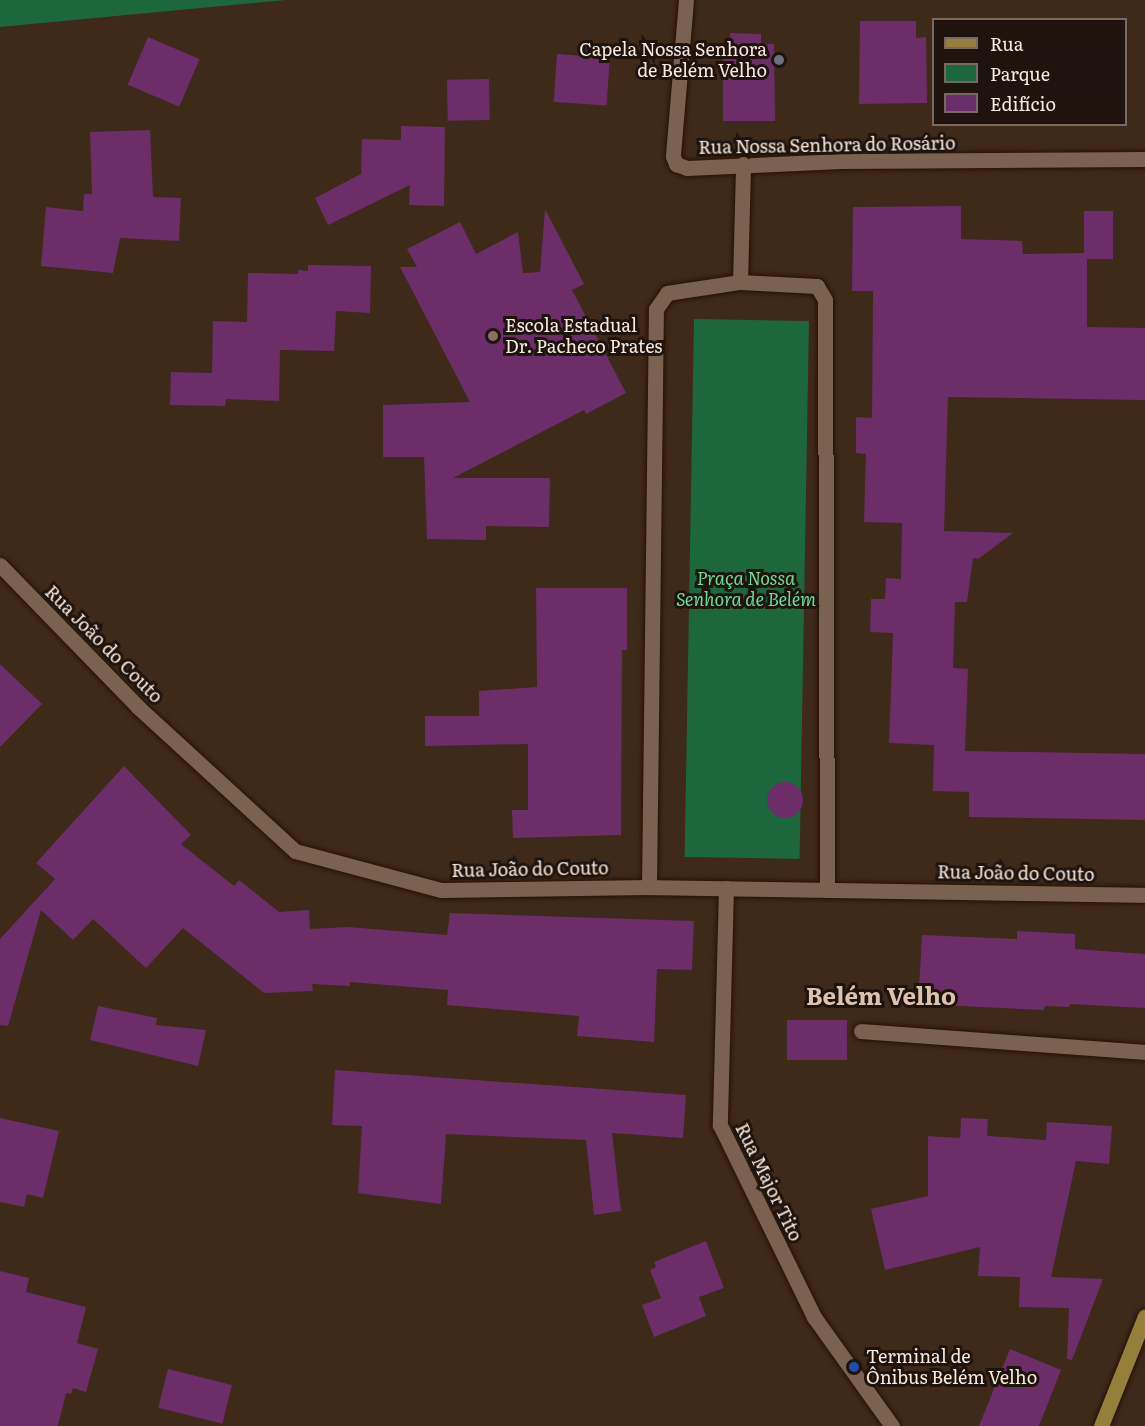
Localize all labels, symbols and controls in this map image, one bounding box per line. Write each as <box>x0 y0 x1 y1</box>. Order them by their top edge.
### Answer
legend <box>932 18 1127 126</box>
text: Rua <box>990 30 1023 57</box>
place label: Capela Nossa Senhora de Belém Velho <box>579 39 767 82</box>
marker: Capela Nossa Senhora de Belém Velho <box>772 53 786 67</box>
text: Parque <box>990 60 1050 87</box>
text: Edifício <box>990 90 1056 117</box>
street label: Rua Nossa Senhora do Rosário <box>698 132 956 158</box>
place label: Escola Estadual Dr. Pacheco Prates <box>505 315 662 358</box>
marker: Escola Estadual Dr. Pacheco Prates <box>486 329 500 343</box>
park label: Praça Nossa Senhora de Belém <box>676 568 816 610</box>
street label: Rua João do Couto <box>41 581 167 707</box>
street label: Rua João do Couto <box>451 857 609 881</box>
street label: Rua João do Couto <box>937 861 1095 885</box>
district label: Belém Velho <box>806 981 956 1009</box>
street label: Rua Major Tito <box>731 1120 807 1244</box>
place label: Terminal de Ônibus Belém Velho <box>866 1346 1037 1388</box>
marker: Terminal de Ônibus Belém Velho <box>847 1360 861 1374</box>

